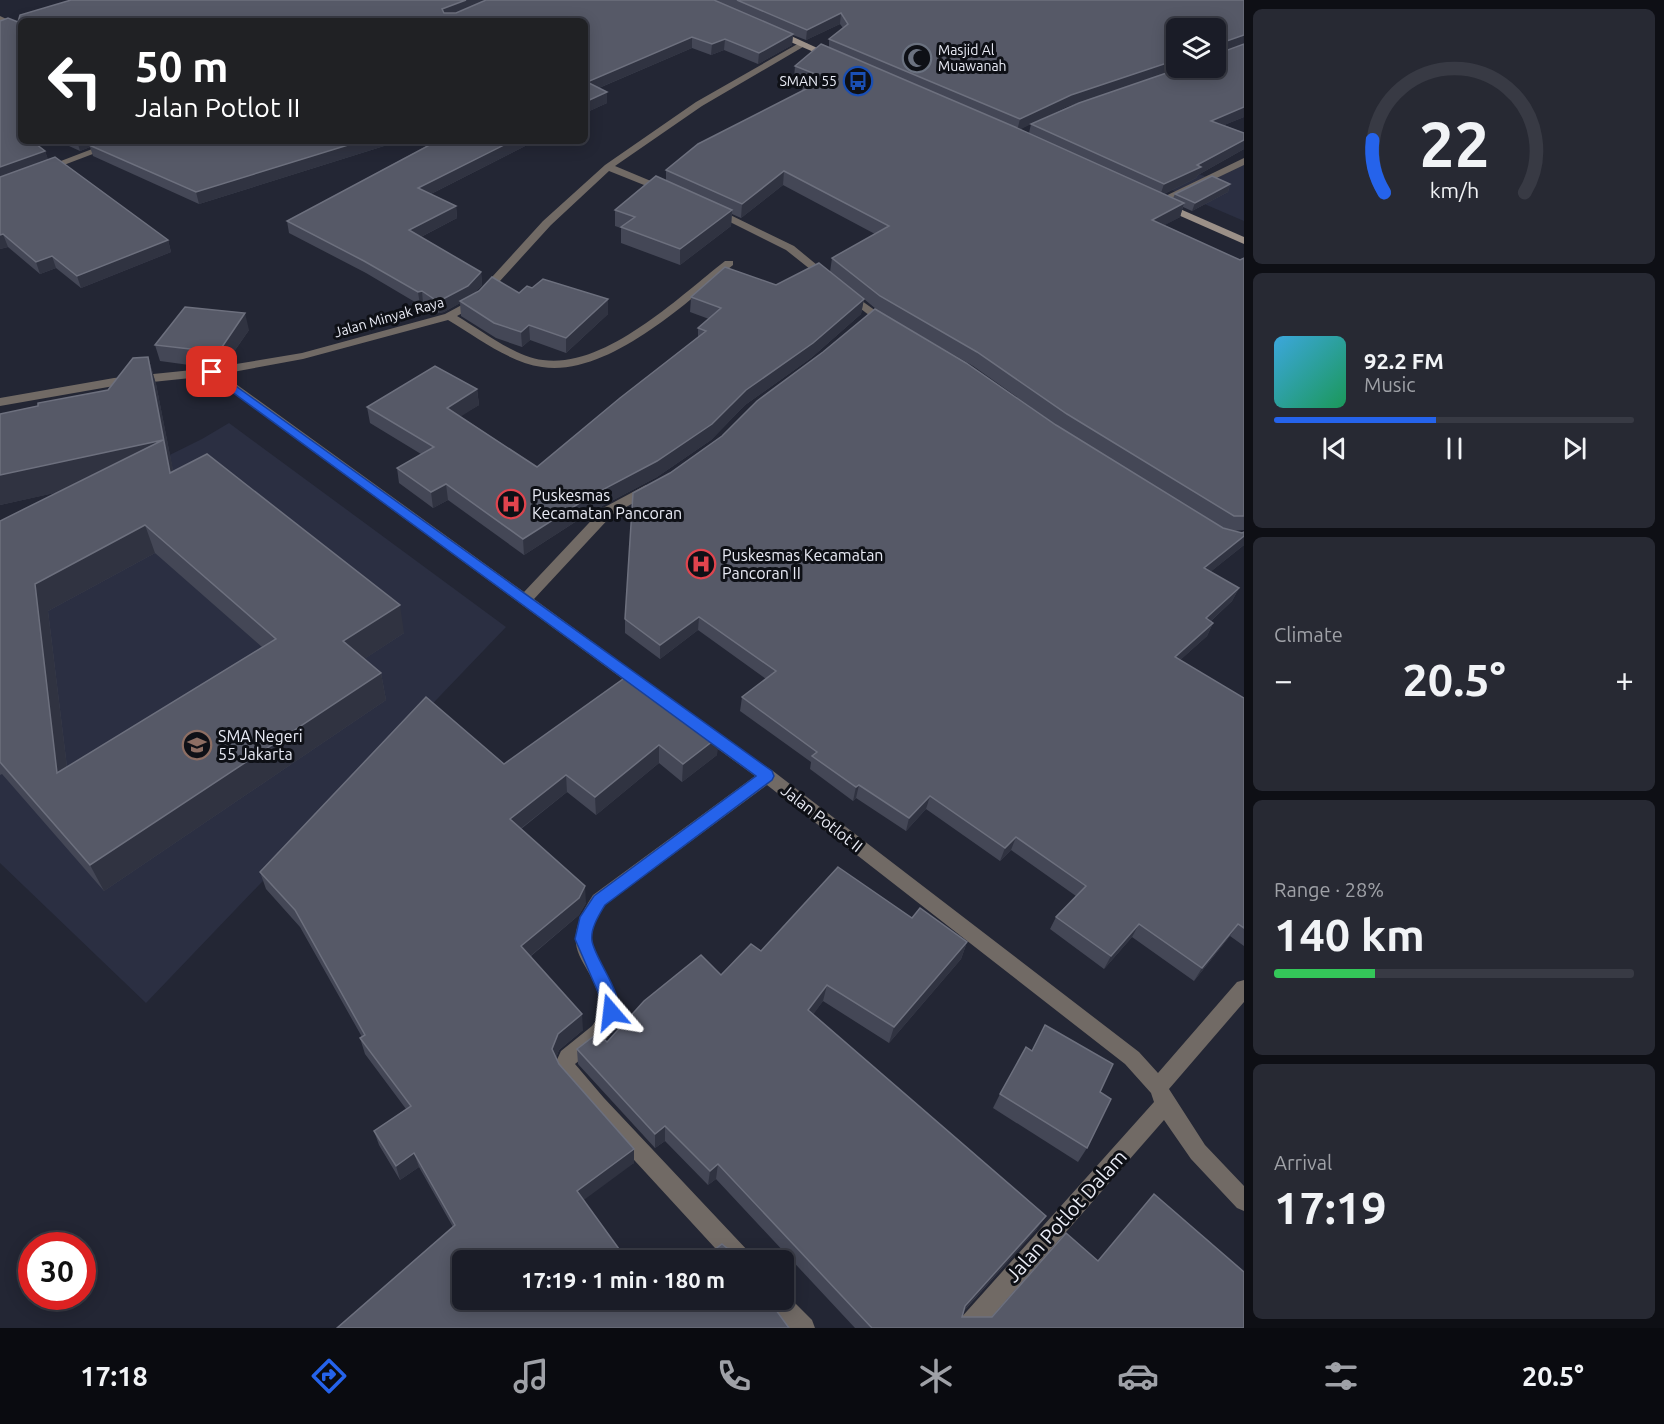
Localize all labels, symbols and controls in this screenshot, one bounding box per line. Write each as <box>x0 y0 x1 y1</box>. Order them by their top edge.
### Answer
map controls <box>1166 18 1226 78</box>
button: layers <box>1166 18 1226 78</box>
icon: left <box>36 42 114 120</box>
mosque icon: Masjid Al Muawanah <box>901 42 933 74</box>
place label: Masjid Al Muawanah <box>938 42 1007 74</box>
text: 50 m <box>135 43 229 90</box>
bus stop icon: SMAN 55 <box>842 65 874 97</box>
place label: SMAN 55 <box>779 73 837 89</box>
text: Jalan Potlot II <box>135 92 301 122</box>
text: 22 <box>1419 110 1489 180</box>
text: km/h <box>1429 179 1479 203</box>
street label: Jalan Minyak Raya <box>332 294 446 340</box>
pin <box>186 346 237 397</box>
text: 92.2 FM <box>1364 348 1444 373</box>
icon: arrive <box>195 355 228 388</box>
text: Music <box>1364 373 1416 396</box>
icon: previous <box>1318 432 1351 465</box>
icon: pause <box>1438 432 1471 465</box>
icon: next <box>1558 432 1591 465</box>
place label: Puskesmas Kecamatan Pancoran <box>532 486 682 522</box>
hospital icon: Puskesmas Kecamatan Pancoran <box>495 488 527 520</box>
place label: Puskesmas Kecamatan Pancoran II <box>722 546 884 582</box>
hospital icon: Puskesmas Kecamatan Pancoran II <box>685 548 717 580</box>
text: Climate <box>1274 623 1343 646</box>
text: 20.5° <box>1402 654 1506 705</box>
text: − <box>1274 661 1293 698</box>
text: + <box>1615 661 1634 698</box>
place label: SMA Negeri 55 Jakarta <box>218 727 303 763</box>
school or university icon: SMA Negeri 55 Jakarta <box>181 729 213 761</box>
street label: Jalan Potlot II <box>778 781 866 855</box>
text: Range · 28% <box>1274 878 1384 901</box>
text: 140 km <box>1274 909 1425 960</box>
position arrow <box>579 980 643 1044</box>
street label: Jalan Potlot Dalam <box>1000 1145 1131 1286</box>
text: Arrival <box>1274 1151 1332 1174</box>
text: 17:19 <box>1274 1182 1387 1233</box>
speed limit sign: 30 <box>18 1232 96 1310</box>
text: 17:19 · 1 min · 180 m <box>521 1267 725 1292</box>
icon: directions <box>308 1355 350 1397</box>
icon: music <box>510 1355 552 1397</box>
icon: phone <box>713 1355 755 1397</box>
icon: climate <box>915 1355 957 1397</box>
icon: car <box>1117 1355 1159 1397</box>
icon: filters <box>1320 1355 1362 1397</box>
text: 17:18 <box>80 1361 148 1391</box>
text: 20.5° <box>1522 1361 1584 1391</box>

